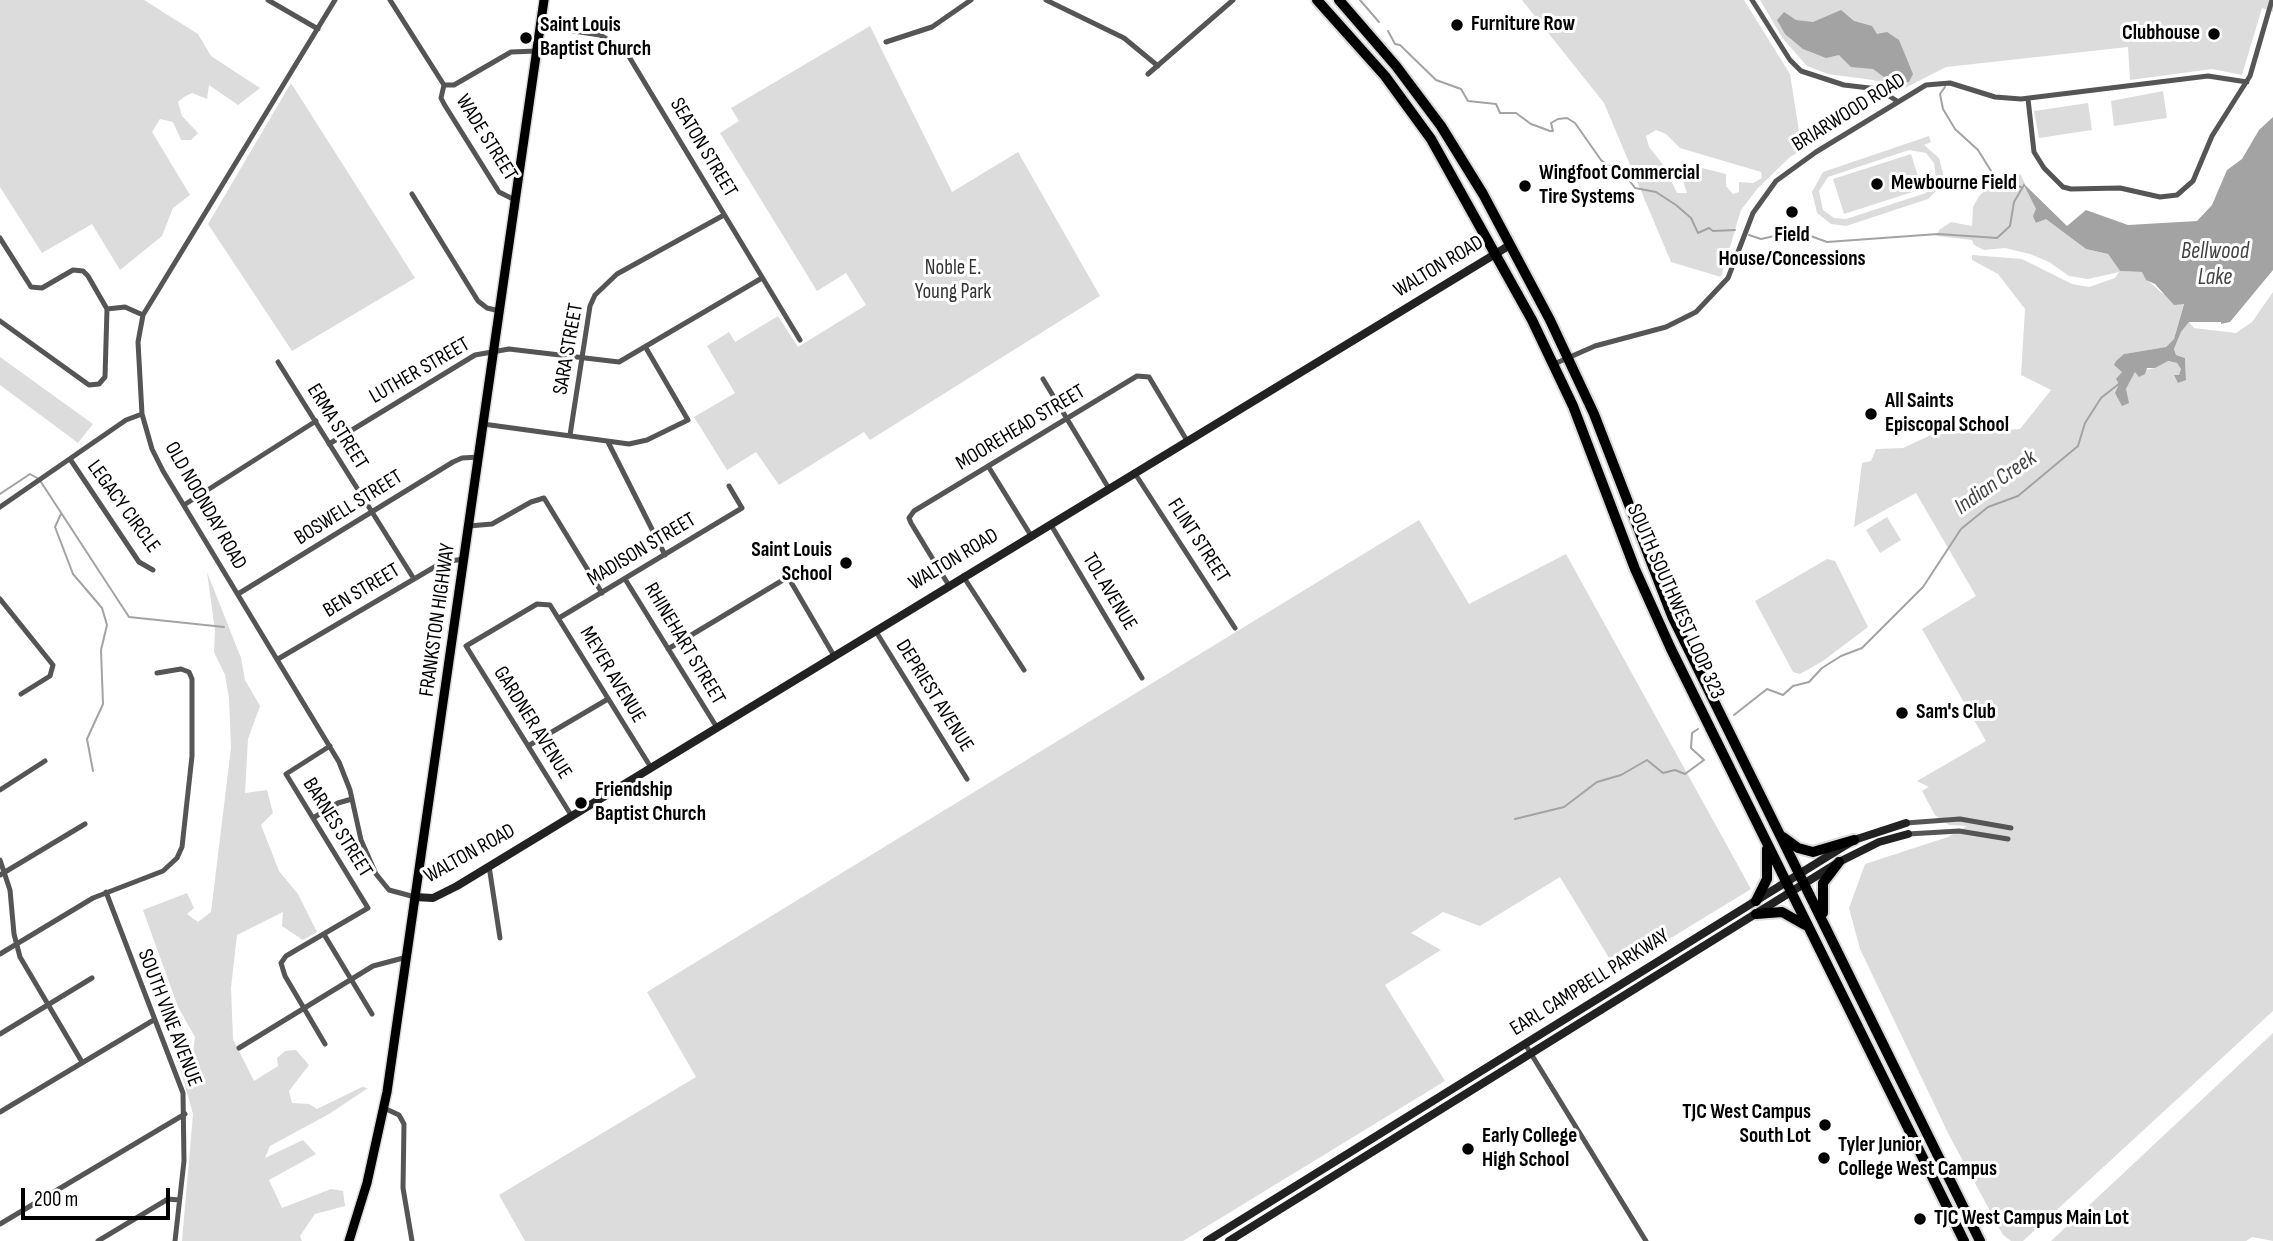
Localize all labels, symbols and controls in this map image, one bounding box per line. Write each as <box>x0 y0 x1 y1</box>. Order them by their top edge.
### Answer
place label: Furniture Row <box>1471 12 1575 38</box>
place label: Saint Louis Baptist Church <box>540 13 651 63</box>
marker: Furniture Row <box>1449 17 1465 33</box>
place label: Clubhouse <box>2122 21 2200 47</box>
marker: Clubhouse <box>2206 26 2222 42</box>
marker: Saint Louis Baptist Church <box>518 30 534 46</box>
street label: BRIARWOOD ROAD <box>1788 68 1910 158</box>
street label: WADE STREET <box>450 90 522 186</box>
street label: SEATON STREET <box>664 94 742 202</box>
place label: Wingfoot Commercial Tire Systems <box>1539 161 1700 211</box>
place label: Mewbourne Field <box>1891 171 2017 197</box>
marker: Mewbourne Field <box>1869 176 1885 192</box>
marker: Wingfoot Commercial Tire Systems <box>1517 178 1533 194</box>
marker: Field House/Concessions <box>1784 204 1800 220</box>
place label: Field House/Concessions <box>1718 223 1866 273</box>
street label: WALTON ROAD <box>1390 230 1488 304</box>
water label: Bellwood Lake <box>2181 238 2249 292</box>
park label: Noble E. Young Park <box>915 256 991 306</box>
street label: SARA STREET <box>549 301 589 397</box>
street label: LUTHER STREET <box>365 332 475 410</box>
street label: ERMA STREET <box>301 380 373 474</box>
street label: MOOREHEAD STREET <box>952 380 1090 476</box>
place label: All Saints Episcopal School <box>1885 389 2009 439</box>
marker: All Saints Episcopal School <box>1863 406 1879 422</box>
street label: OLD NOONDAY ROAD <box>158 438 252 574</box>
water label: Indian Creek <box>1950 445 2042 521</box>
street label: LEGACY CIRCLE <box>81 456 165 558</box>
street label: BOSWELL STREET <box>290 465 408 551</box>
street label: FLINT STREET <box>1161 494 1235 588</box>
street label: SOUTH SOUTHWEST LOOP 323 <box>1621 501 1729 703</box>
street label: MADISON STREET <box>583 508 701 592</box>
street label: WALTON ROAD <box>905 523 1003 597</box>
place label: Saint Louis School <box>751 538 832 588</box>
street label: FRANKSTON HIGHWAY <box>415 542 461 698</box>
street label: TOL AVENUE <box>1076 549 1142 635</box>
marker: Saint Louis School <box>838 555 854 571</box>
street label: BEN STREET <box>319 558 405 624</box>
street label: RHINEHART STREET <box>638 578 730 710</box>
street label: MEYER AVENUE <box>573 622 651 728</box>
street label: DEPRIEST AVENUE <box>890 635 978 757</box>
street label: GARDNER AVENUE <box>487 662 577 784</box>
place label: Sam's Club <box>1916 700 1996 726</box>
marker: Sam's Club <box>1894 705 1910 721</box>
street label: BARNES STREET <box>296 774 378 882</box>
place label: Friendship Baptist Church <box>595 778 706 828</box>
marker: Friendship Baptist Church <box>573 795 589 811</box>
street label: WALTON ROAD <box>420 819 520 889</box>
street label: EARL CAMPBELL PARKWAY <box>1506 924 1674 1042</box>
street label: SOUTH VINE AVENUE <box>131 946 207 1090</box>
place label: TJC West Campus South Lot <box>1682 1100 1811 1150</box>
marker: TJC West Campus South Lot <box>1817 1117 1833 1133</box>
place label: Early College High School <box>1482 1124 1577 1174</box>
place label: Tyler Junior College West Campus <box>1838 1133 1997 1183</box>
marker: Early College High School <box>1460 1141 1476 1157</box>
marker: Tyler Junior College West Campus <box>1816 1150 1832 1166</box>
scale bar <box>24 1174 173 1218</box>
text: 200 m <box>34 1187 78 1212</box>
place label: TJC West Campus Main Lot <box>1934 1206 2129 1232</box>
marker: TJC West Campus Main Lot <box>1912 1211 1928 1227</box>

